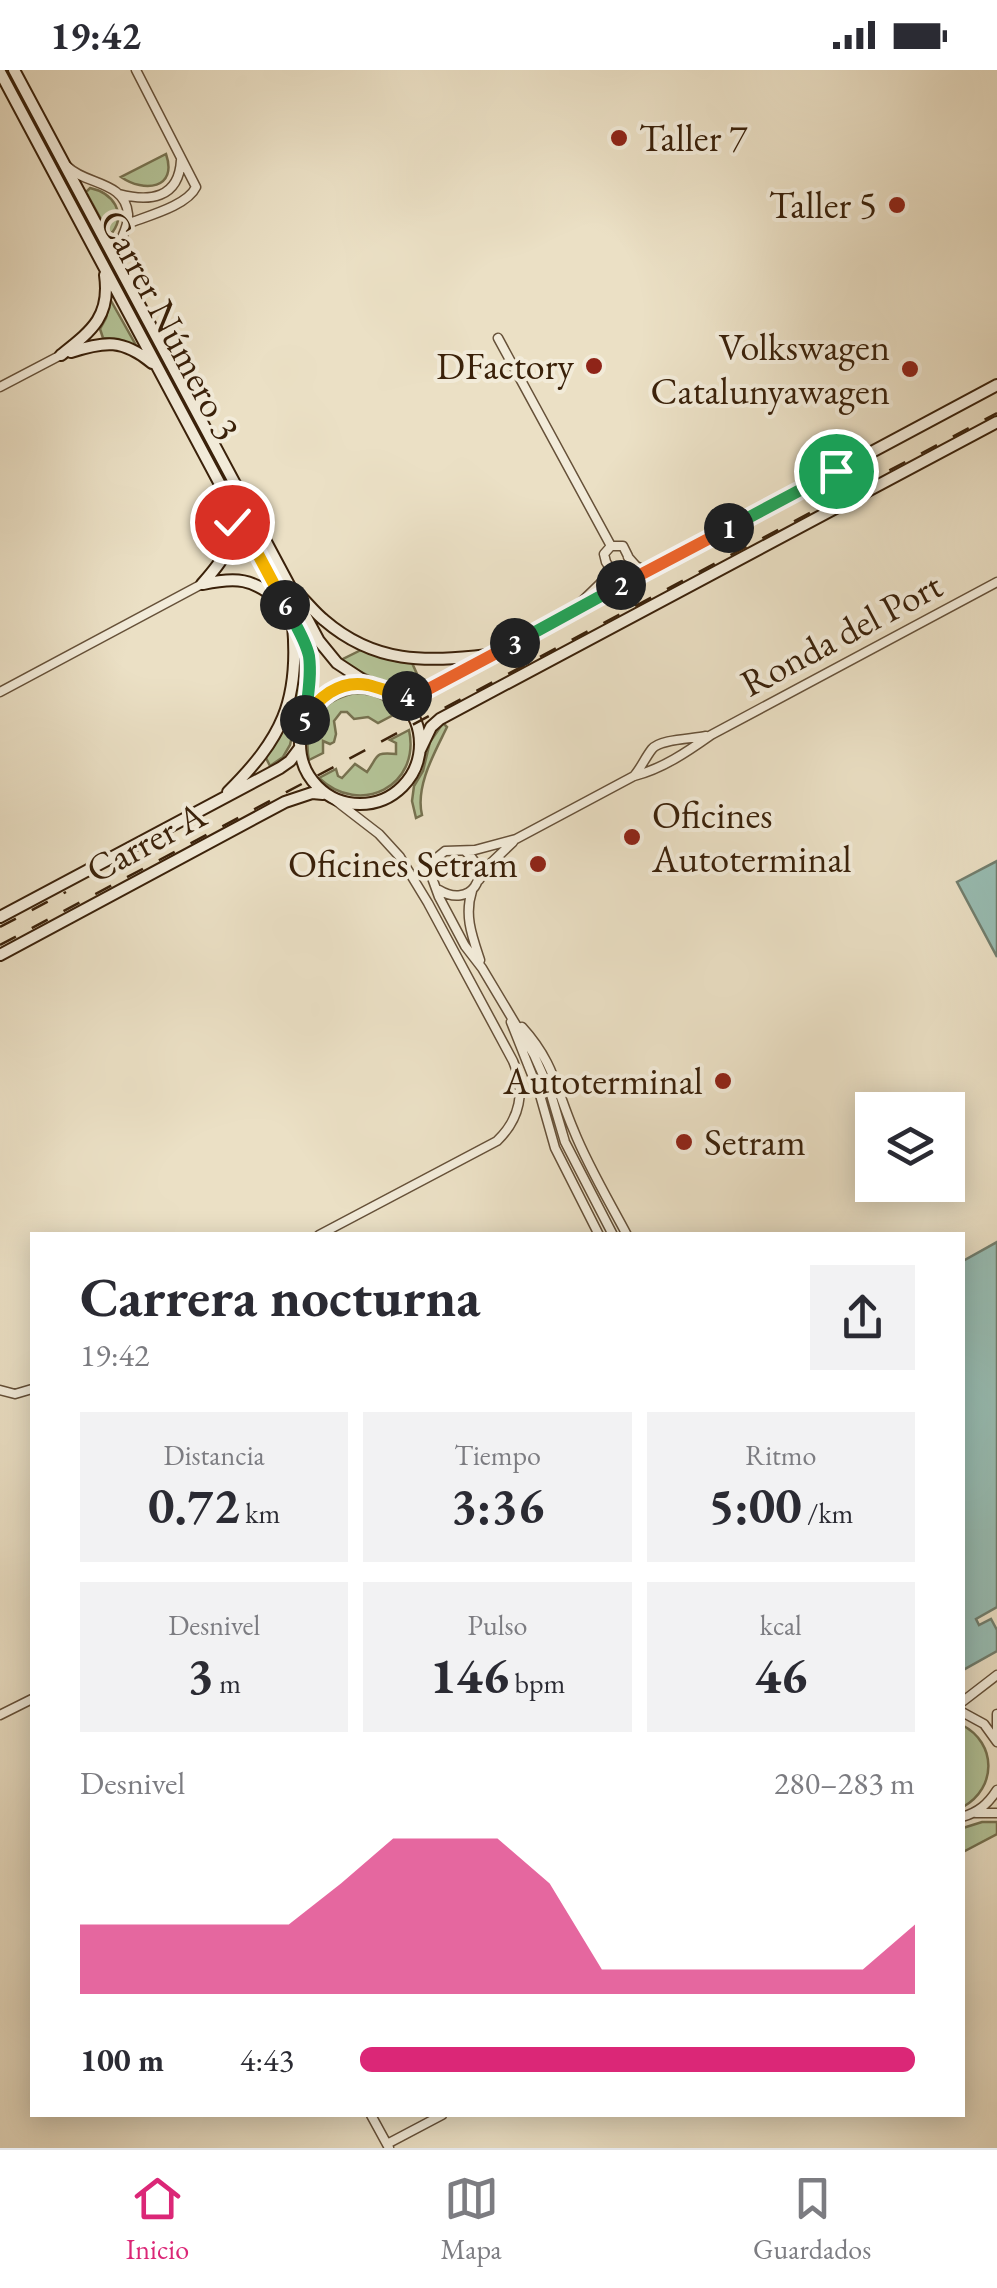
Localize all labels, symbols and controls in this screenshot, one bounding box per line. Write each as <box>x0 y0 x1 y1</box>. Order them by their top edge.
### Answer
text: 19:42 <box>50 11 141 60</box>
place label: Taller 7 <box>639 113 748 162</box>
marker: Taller 7 <box>608 127 630 149</box>
place label: Taller 5 <box>769 180 877 229</box>
marker: Taller 5 <box>886 194 908 216</box>
street label: Carrer Número 3 <box>89 201 252 449</box>
place label: Volkswagen Catalunyawagen <box>651 322 890 415</box>
place label: DFactory <box>436 341 574 390</box>
marker: DFactory <box>583 355 605 377</box>
marker: Volkswagen Catalunyawagen <box>899 358 921 380</box>
pin <box>794 429 879 514</box>
icon: arrive <box>809 444 864 499</box>
pin <box>190 480 275 565</box>
icon: check <box>205 495 260 550</box>
pin: 1 <box>704 503 754 553</box>
text: 1 <box>722 510 736 546</box>
pin: 2 <box>596 560 646 610</box>
street label: Ronda del Port <box>732 560 950 707</box>
text: 2 <box>614 567 628 603</box>
pin: 6 <box>260 580 310 630</box>
text: 6 <box>278 587 292 623</box>
pin: 3 <box>490 618 540 668</box>
text: 3 <box>508 625 522 661</box>
pin: 4 <box>382 671 432 721</box>
text: 4 <box>400 678 414 714</box>
pin: 5 <box>280 695 330 745</box>
text: 5 <box>298 702 312 738</box>
street label: Carrer A <box>77 789 215 893</box>
place label: Oficines Autoterminal <box>651 790 852 883</box>
marker: Oficines Autoterminal <box>621 826 643 848</box>
place label: Oficines Setram <box>288 839 518 888</box>
marker: Oficines Setram <box>527 853 549 875</box>
place label: Autoterminal <box>502 1056 703 1105</box>
marker: Autoterminal <box>712 1070 734 1092</box>
map controls <box>855 1092 965 1202</box>
button: layers <box>855 1092 965 1202</box>
place label: Setram <box>704 1117 806 1166</box>
marker: Setram <box>673 1131 695 1153</box>
text: Carrera nocturna <box>80 1261 480 1332</box>
button: share <box>810 1265 915 1370</box>
text: 19:42 <box>80 1334 149 1376</box>
text: Distancia <box>164 1437 265 1473</box>
text: Tiempo <box>454 1437 541 1473</box>
text: Ritmo <box>745 1437 816 1473</box>
text: 0.72 <box>148 1473 240 1538</box>
text: 3:36 <box>451 1473 544 1538</box>
text: 5:00 <box>708 1473 802 1538</box>
text: km <box>240 1495 280 1531</box>
text: /km <box>802 1495 853 1531</box>
text: Desnivel <box>168 1607 260 1643</box>
text: Pulso <box>468 1607 527 1643</box>
text: kcal <box>760 1607 802 1643</box>
text: 3 <box>187 1643 214 1708</box>
text: 146 <box>430 1643 509 1708</box>
text: 46 <box>754 1643 807 1708</box>
text: m <box>214 1665 241 1701</box>
text: bpm <box>509 1665 565 1701</box>
text: Desnivel <box>80 1762 185 1804</box>
text: 280–283 m <box>774 1762 915 1804</box>
text: 100 m <box>80 2039 164 2081</box>
text: 4:43 <box>240 2039 294 2081</box>
tab: Inicio <box>126 2171 189 2267</box>
tab: Mapa <box>441 2171 502 2267</box>
tab: Guardados <box>753 2171 871 2267</box>

